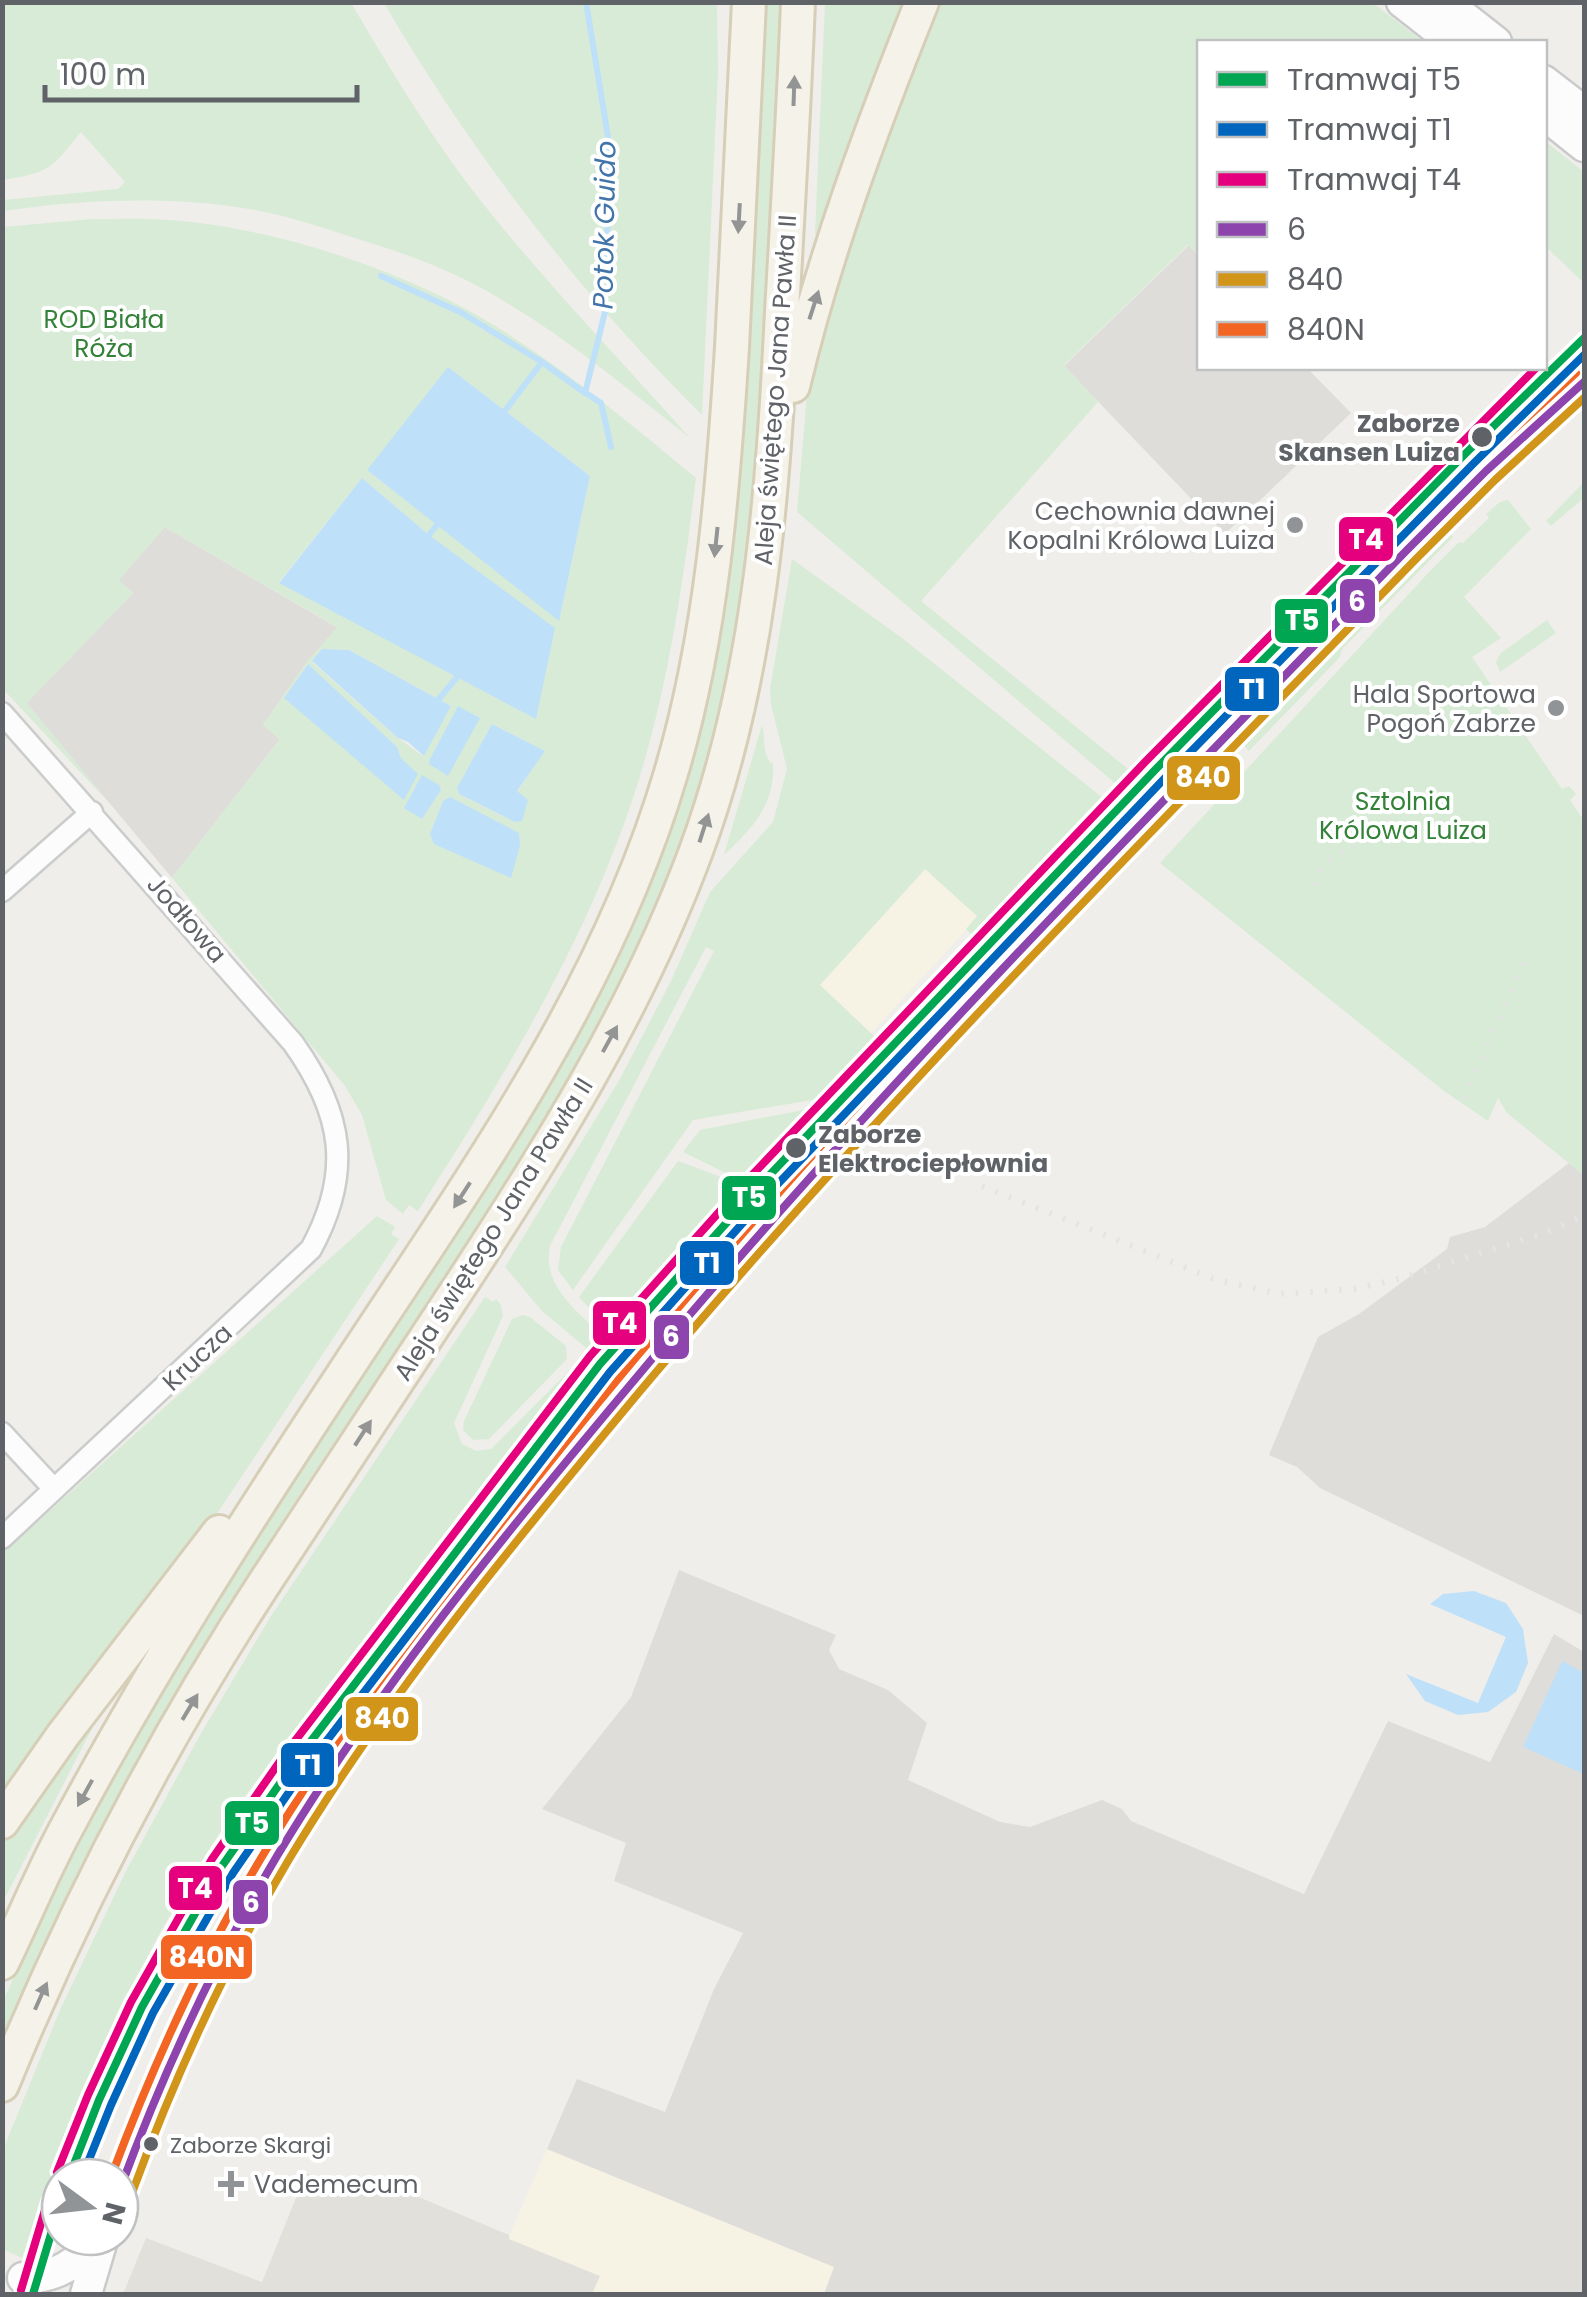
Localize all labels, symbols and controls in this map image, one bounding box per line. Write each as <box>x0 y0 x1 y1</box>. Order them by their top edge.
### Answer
scale bar <box>45 40 358 102</box>
legend <box>1197 40 1547 370</box>
text: 100 m <box>60 53 146 96</box>
text: Tramwaj T5 <box>1287 58 1461 101</box>
one-way arrow <box>787 75 803 107</box>
text: Tramwaj T1 <box>1287 108 1452 151</box>
water label: Potok Guido <box>584 140 625 310</box>
text: Tramwaj T4 <box>1287 158 1461 201</box>
one-way arrow <box>731 202 747 234</box>
text: 6 <box>1287 208 1306 251</box>
street label: Aleja świętego Jana Pawła II <box>746 214 805 567</box>
text: 840 <box>1287 258 1344 301</box>
one-way arrow <box>808 290 823 320</box>
park label: ROD Biała Róża <box>44 302 164 366</box>
text: 840N <box>1287 308 1365 351</box>
place label: Zaborze Skansen Luiza <box>1278 406 1460 470</box>
marker: Zaborze Skansen Luiza <box>1469 424 1495 450</box>
place label: Cechownia dawnej Kopalni Królowa Luiza <box>1007 494 1275 558</box>
marker: Cechownia dawnej Kopalni Królowa Luiza <box>1284 514 1306 536</box>
line badge: T4 <box>1337 515 1395 563</box>
text: T4 <box>1348 520 1384 559</box>
one-way arrow <box>708 527 724 558</box>
line badge: 6 <box>1338 577 1377 625</box>
text: 6 <box>1348 582 1366 621</box>
line badge: T5 <box>1273 597 1330 645</box>
text: T5 <box>1285 601 1319 640</box>
line badge: T1 <box>1223 665 1281 713</box>
text: T1 <box>1238 670 1266 709</box>
place label: Hala Sportowa Pogoń Zabrze <box>1353 677 1536 741</box>
marker: Hala Sportowa Pogoń Zabrze <box>1545 697 1567 719</box>
line badge: 840 <box>1165 754 1242 802</box>
text: 840 <box>1175 758 1231 797</box>
park label: Sztolnia Królowa Luiza <box>1319 784 1487 848</box>
one-way arrow <box>697 813 712 843</box>
street label: Jodłowa <box>139 868 235 971</box>
one-way arrow <box>601 1025 619 1053</box>
street label: Aleja świętego Jana Pawła II <box>385 1071 601 1388</box>
place label: Zaborze Elektrociepłownia <box>818 1117 1048 1181</box>
marker: Zaborze Elektrociepłownia <box>783 1135 809 1161</box>
line badge: T5 <box>720 1174 778 1222</box>
text: T5 <box>732 1178 766 1217</box>
one-way arrow <box>453 1182 471 1209</box>
line badge: T1 <box>678 1239 736 1287</box>
text: T1 <box>693 1244 721 1283</box>
line badge: T4 <box>591 1299 648 1347</box>
text: T4 <box>602 1304 638 1343</box>
line badge: 6 <box>652 1313 691 1361</box>
street label: Krucza <box>155 1316 240 1399</box>
text: 6 <box>662 1317 680 1356</box>
one-way arrow <box>354 1419 372 1446</box>
one-way arrow <box>181 1693 198 1721</box>
line badge: 840 <box>344 1695 420 1743</box>
text: 840 <box>354 1699 410 1738</box>
line badge: T1 <box>279 1741 336 1789</box>
text: T1 <box>294 1746 322 1785</box>
one-way arrow <box>77 1779 94 1808</box>
line badge: T5 <box>223 1799 281 1847</box>
text: T5 <box>235 1804 269 1843</box>
line badge: T4 <box>167 1864 224 1912</box>
text: T4 <box>177 1869 213 1908</box>
line badge: 6 <box>231 1878 270 1926</box>
text: 6 <box>242 1883 260 1922</box>
line badge: 840N <box>159 1933 254 1981</box>
text: 840N <box>169 1938 245 1977</box>
one-way arrow <box>33 1981 49 2011</box>
place label: Zaborze Skargi <box>170 2130 331 2161</box>
marker: Zaborze Skargi <box>141 2134 161 2154</box>
north arrow <box>40 2157 140 2257</box>
place label: Vademecum <box>254 2167 418 2202</box>
marker: Vademecum <box>218 2171 244 2197</box>
text: N <box>92 2198 135 2229</box>

